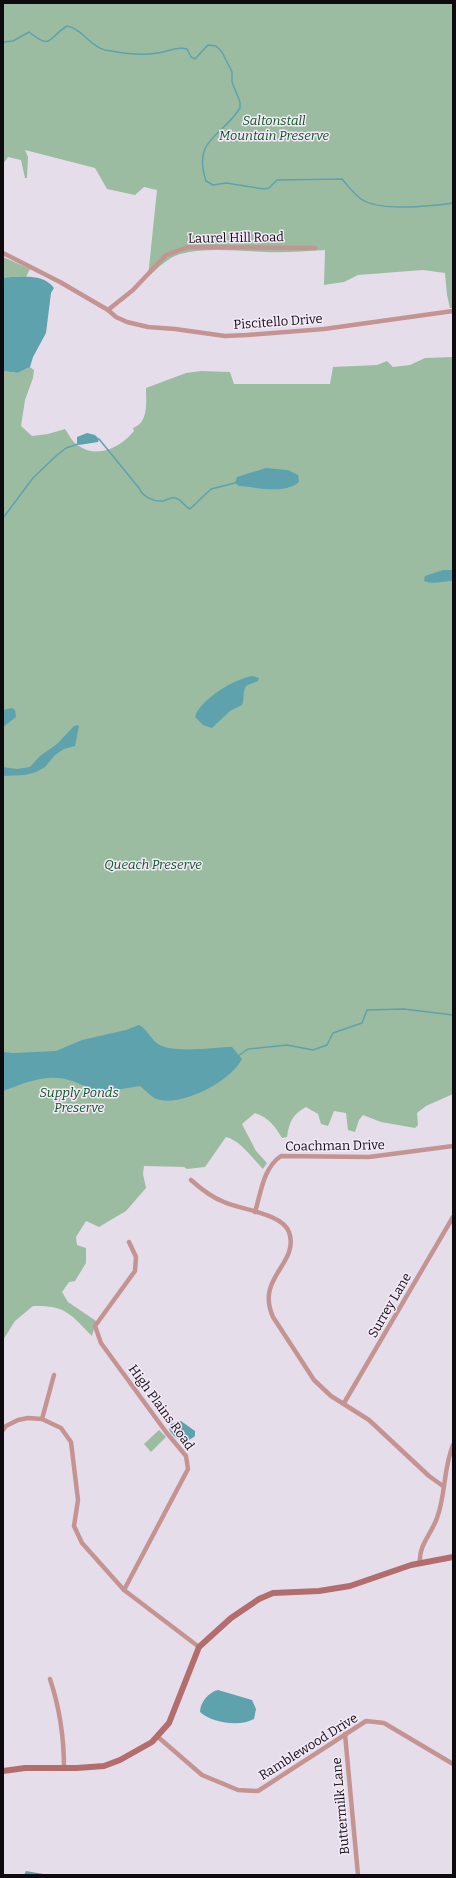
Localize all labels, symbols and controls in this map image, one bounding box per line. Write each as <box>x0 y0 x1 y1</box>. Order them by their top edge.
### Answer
park label: Saltonstall Mountain Preserve <box>219 113 330 143</box>
street label: Laurel Hill Road <box>188 229 284 246</box>
street label: Piscitello Drive <box>233 311 323 332</box>
park label: Queach Preserve <box>104 857 202 872</box>
park label: Supply Ponds Preserve <box>39 1085 119 1115</box>
street label: Coachman Drive <box>285 1137 385 1154</box>
street label: Surrey Lane <box>365 1270 414 1340</box>
street label: High Plains Road <box>126 1362 198 1453</box>
street label: Ramblewood Drive <box>256 1710 360 1783</box>
street label: Buttermilk Lane <box>329 1757 352 1855</box>

